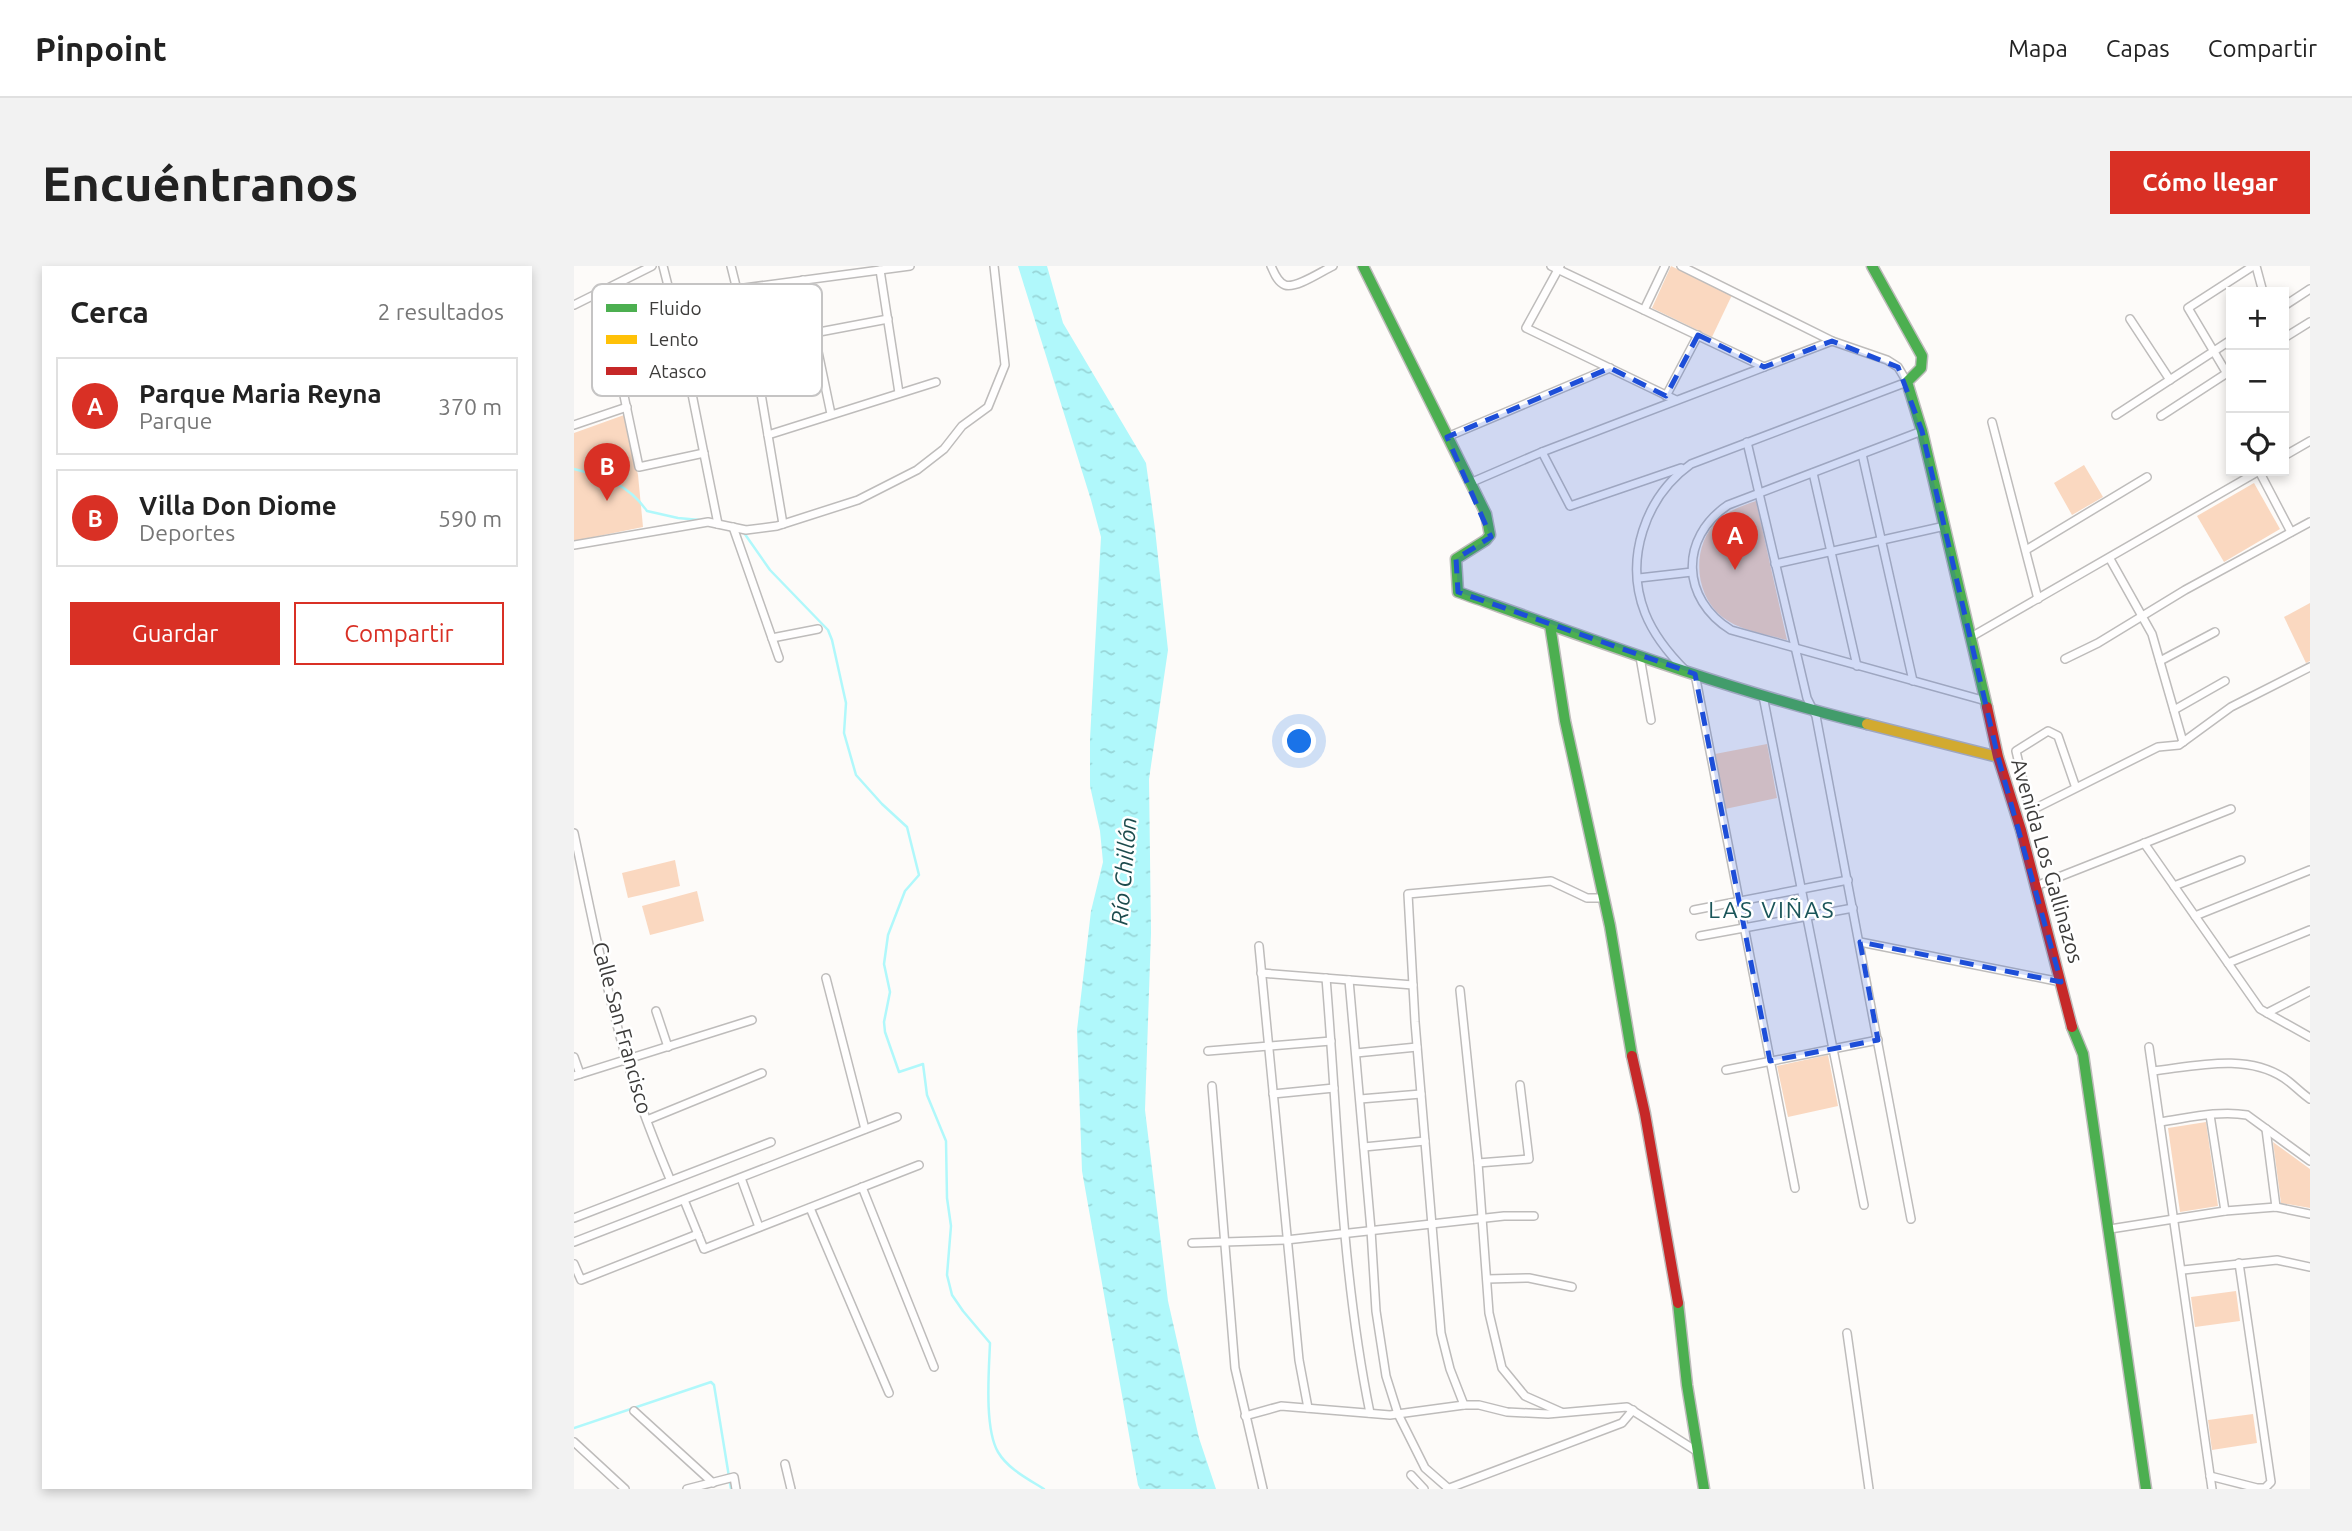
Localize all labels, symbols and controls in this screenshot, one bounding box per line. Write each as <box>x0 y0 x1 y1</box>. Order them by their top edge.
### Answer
text: Pinpoint <box>35 30 167 67</box>
text: Mapa <box>2008 35 2068 62</box>
text: Capas <box>2106 35 2170 62</box>
text: Compartir <box>2208 35 2317 62</box>
button: Cómo llegar <box>2110 151 2310 214</box>
text: Encuéntranos <box>42 155 358 210</box>
legend <box>592 284 822 396</box>
map controls <box>2226 287 2289 476</box>
button: + <box>2226 287 2289 350</box>
text: Cerca <box>70 295 149 329</box>
text: Fluido <box>649 297 702 319</box>
text: 2 resultados <box>378 299 504 324</box>
text: Lento <box>649 328 699 350</box>
button: − <box>2226 350 2289 413</box>
text: Atasco <box>649 360 707 382</box>
text: Parque Maria Reyna <box>139 379 382 408</box>
text: A <box>87 394 103 419</box>
text: 370 m <box>438 394 502 419</box>
text: Parque <box>139 408 212 433</box>
button: locate <box>2226 413 2289 476</box>
pin: B <box>584 443 630 501</box>
text: Villa Don Diome <box>139 491 337 520</box>
text: B <box>87 506 103 531</box>
text: 590 m <box>438 506 502 531</box>
pin: A <box>1712 512 1758 570</box>
text: Deportes <box>139 520 235 545</box>
button: Guardar <box>70 602 280 665</box>
button: Compartir <box>294 602 504 665</box>
your location <box>1282 724 1316 758</box>
street label: Avenida Los Gallinazos <box>2007 756 2089 966</box>
water label: Río Chillón <box>1106 816 1141 926</box>
district label: LAS VIÑAS <box>1708 897 1836 922</box>
street label: Calle San Francisco <box>588 939 657 1116</box>

